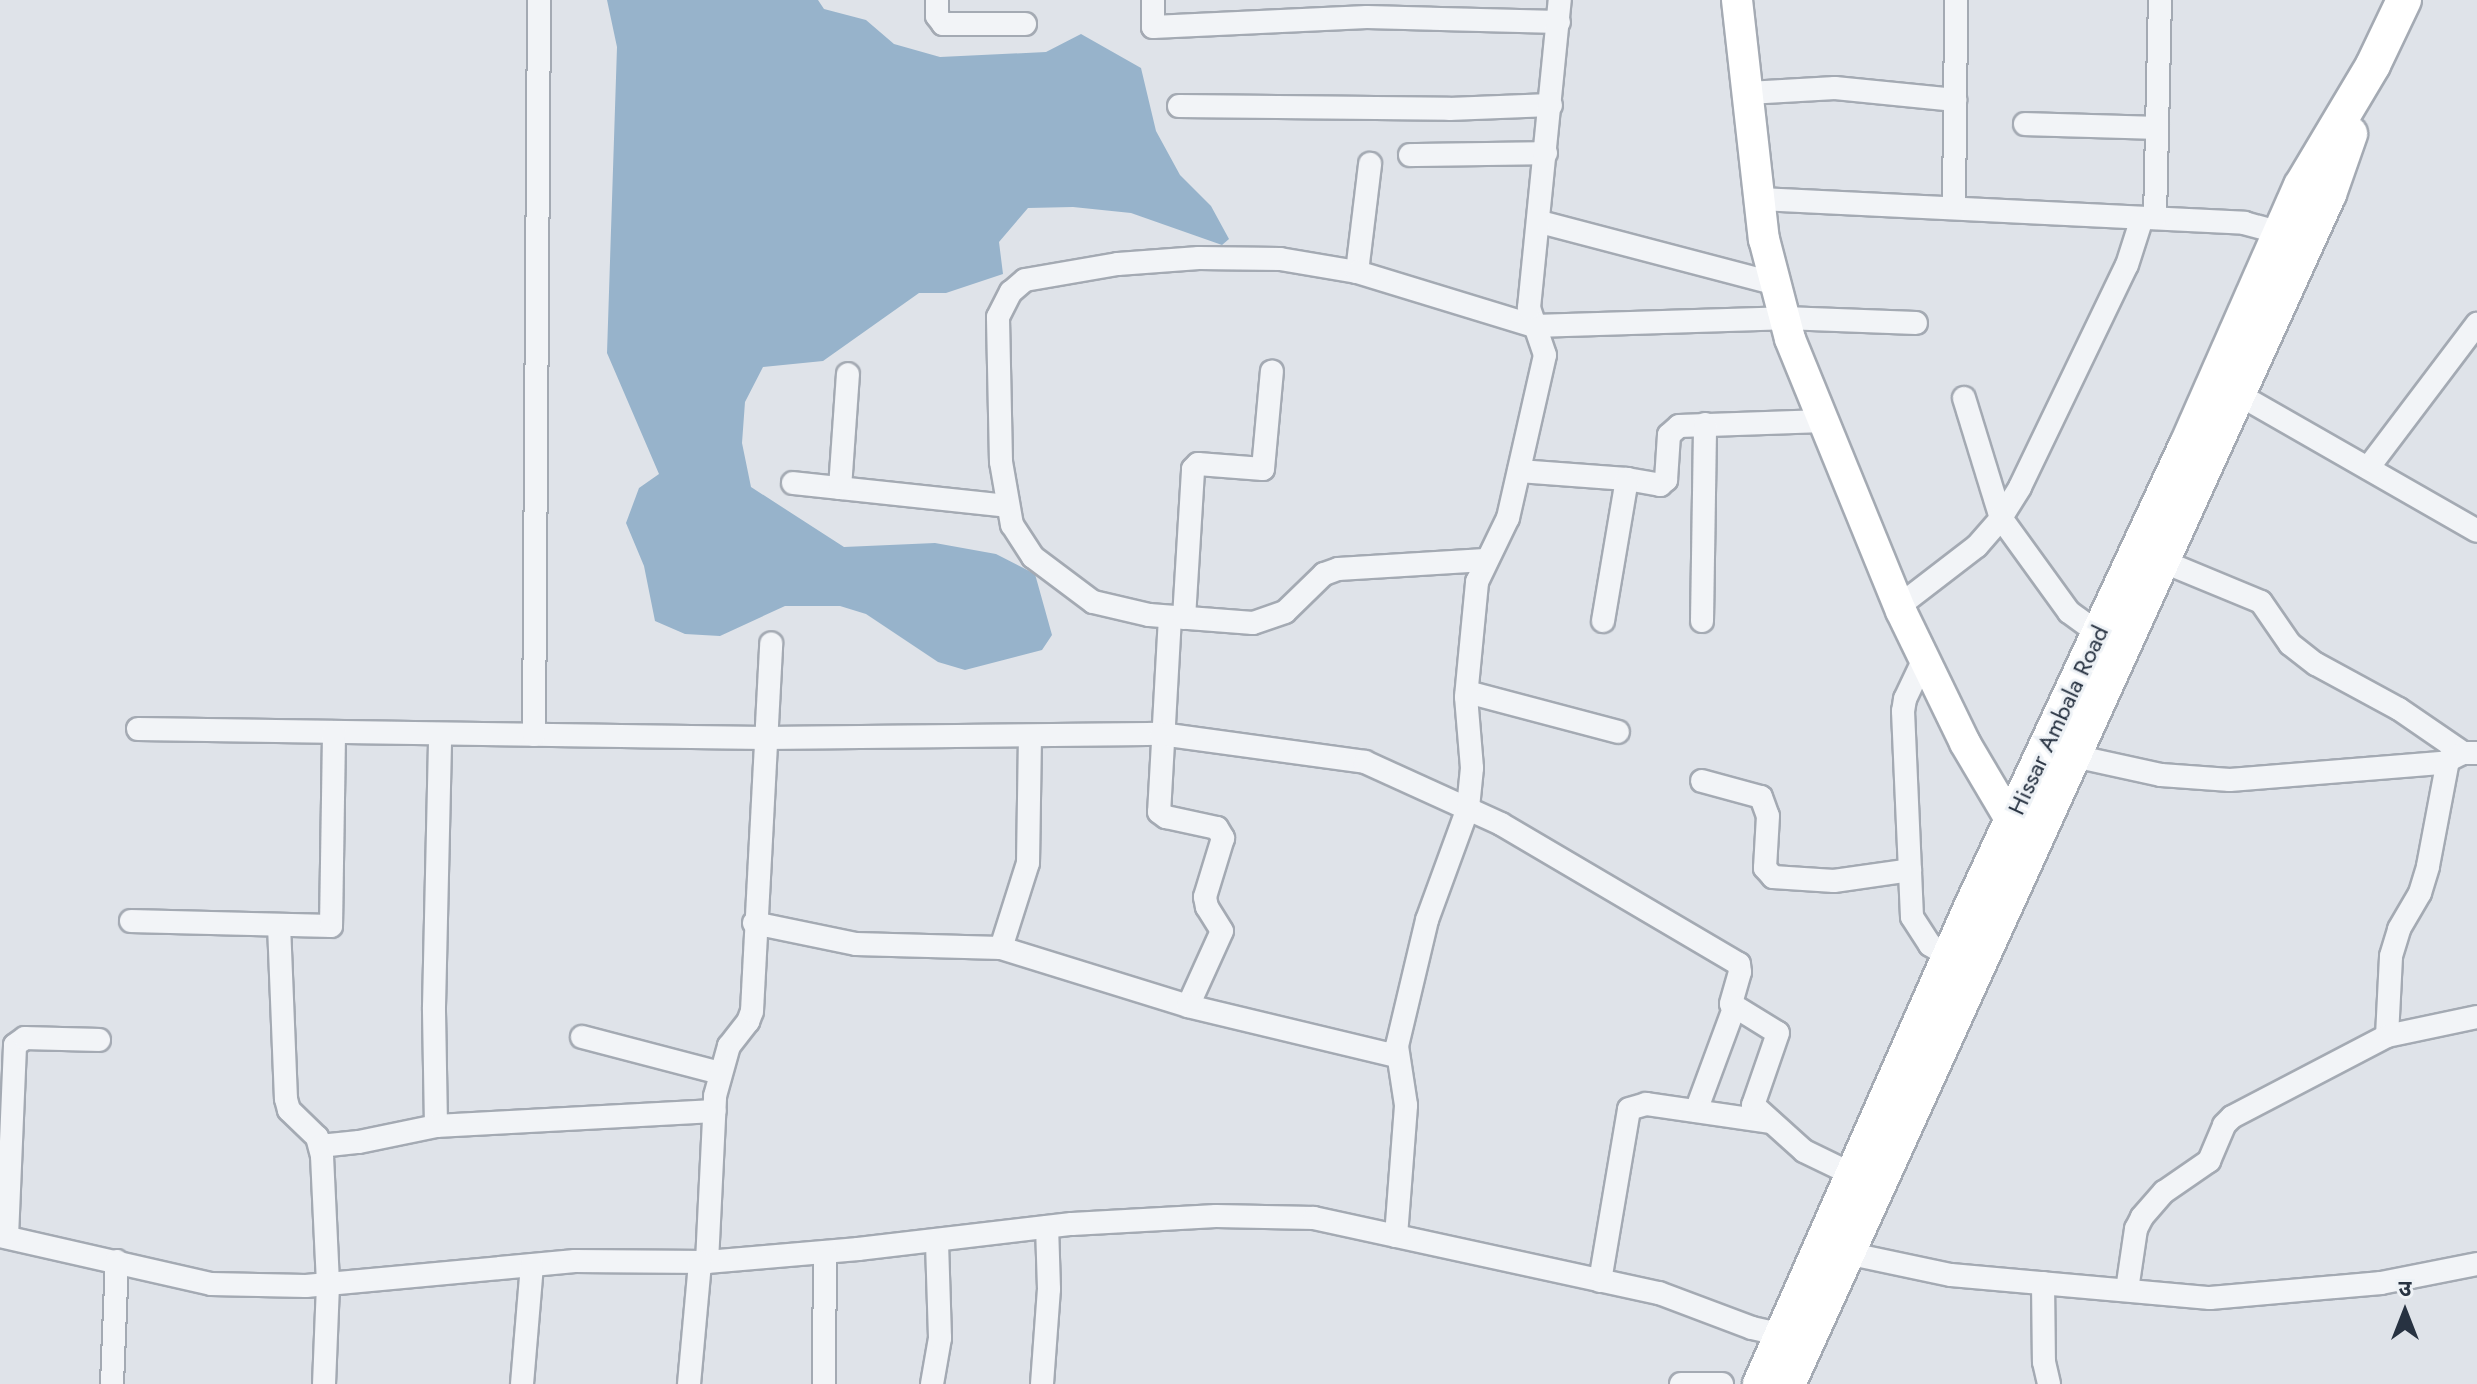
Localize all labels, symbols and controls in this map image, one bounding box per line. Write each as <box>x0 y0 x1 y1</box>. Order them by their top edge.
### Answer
street label: Hissar Ambala Road <box>2002 621 2114 819</box>
north arrow <box>2365 1272 2445 1352</box>
text: उ <box>2399 1272 2411 1304</box>

